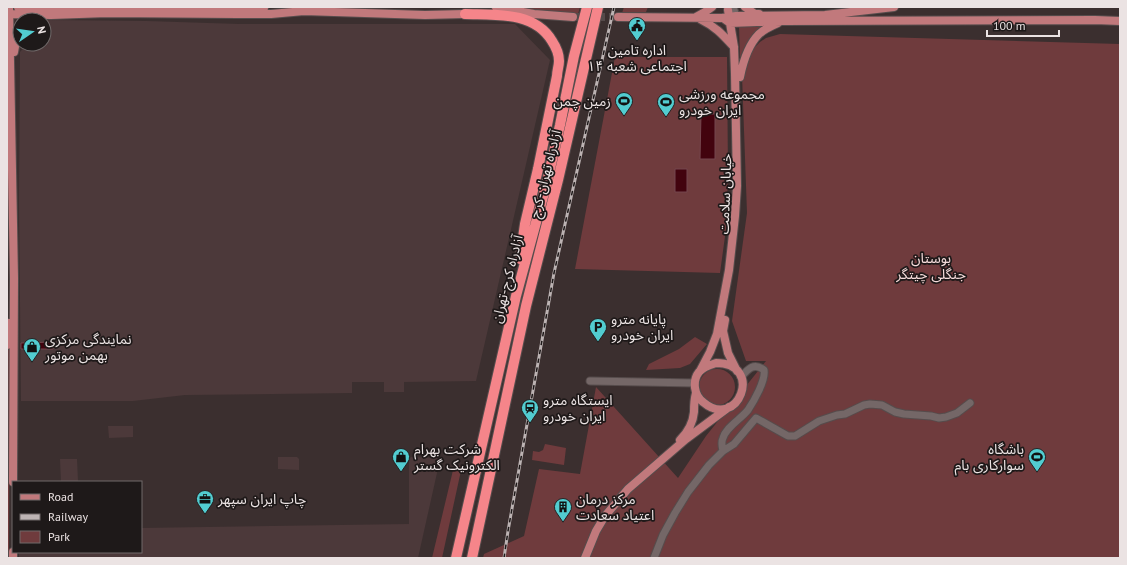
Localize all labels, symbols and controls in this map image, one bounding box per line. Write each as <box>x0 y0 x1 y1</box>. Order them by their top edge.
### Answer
north arrow <box>12 12 52 52</box>
scale bar <box>987 12 1059 38</box>
public building icon: اداره تامین اجتماعی شعبه ۱۴ <box>627 16 647 41</box>
text: 100 m <box>993 18 1026 33</box>
text: N <box>34 25 49 35</box>
place label: اداره تامین اجتماعی شعبه ۱۴ <box>587 41 687 75</box>
place label: مجموعه ورزشی ایران خودرو <box>679 85 765 119</box>
sports icon: زمین چمن <box>614 91 634 116</box>
place label: زمین چمن <box>553 92 611 111</box>
sports icon: مجموعه ورزشی ایران خودرو <box>656 92 676 117</box>
street label: آزادراه تهران-کرج <box>525 127 567 220</box>
street label: خیابان سلامت <box>715 153 735 235</box>
street label: آزادراه کرج-تهران <box>487 232 529 325</box>
park label: بوستان جنگلی چیتگر <box>895 249 966 284</box>
place label: پایانه مترو ایران خودرو <box>611 310 673 344</box>
parking icon: پایانه مترو ایران خودرو <box>588 317 608 342</box>
place label: نمایندگی مرکزی بهمن موتور <box>44 330 132 364</box>
shop icon: نمایندگی مرکزی بهمن موتور <box>22 337 42 362</box>
place label: ایستگاه مترو ایران خودرو <box>543 391 613 425</box>
station icon: ایستگاه مترو ایران خودرو <box>520 398 540 423</box>
place label: شرکت بهرام الکترونیک گستر <box>413 440 500 474</box>
place label: باشگاه سوارکاری بام <box>955 440 1024 476</box>
shop icon: شرکت بهرام الکترونیک گستر <box>391 447 411 472</box>
sports icon: باشگاه سوارکاری بام <box>1027 447 1047 472</box>
legend <box>12 481 142 553</box>
text: Road <box>48 489 73 504</box>
office icon: چاپ ایران سپهر <box>195 489 215 514</box>
place label: چاپ ایران سپهر <box>217 490 306 509</box>
place label: مرکز درمان اعتیاد سعادت <box>576 490 654 524</box>
building icon: مرکز درمان اعتیاد سعادت <box>553 497 573 522</box>
text: Railway <box>48 509 88 524</box>
text: Park <box>48 529 70 544</box>

